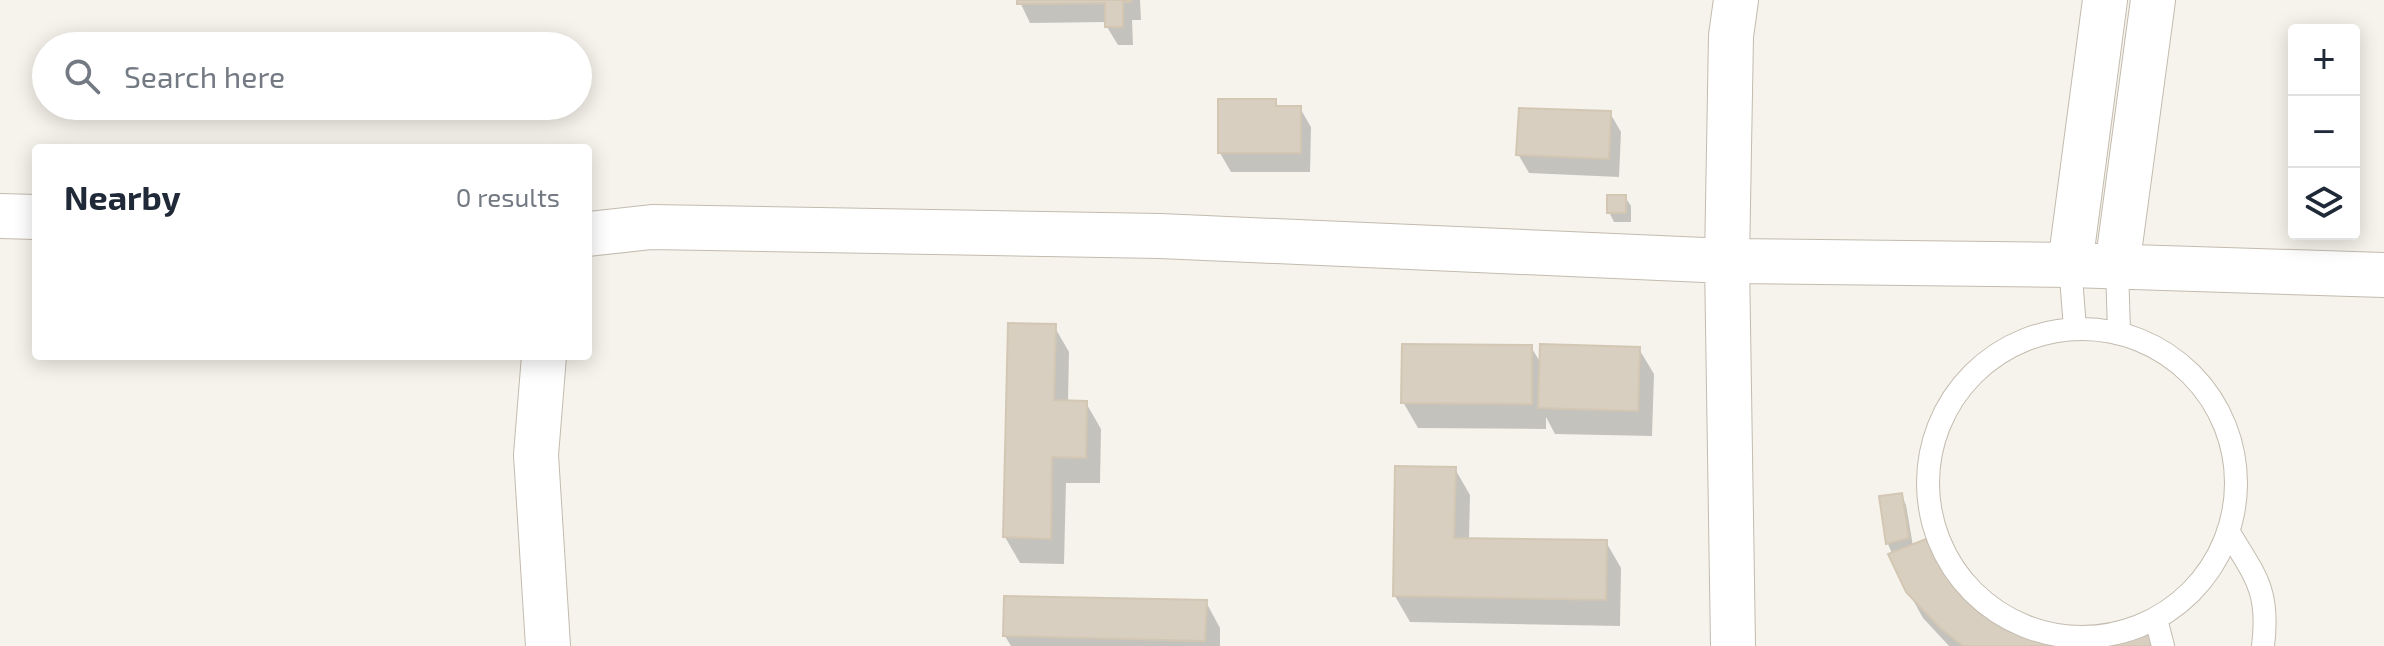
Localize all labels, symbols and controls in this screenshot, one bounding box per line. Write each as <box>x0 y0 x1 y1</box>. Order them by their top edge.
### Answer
map controls <box>2288 24 2360 240</box>
button: + <box>2288 24 2360 96</box>
search box <box>32 32 592 120</box>
icon: search <box>60 54 104 98</box>
text: Search here <box>124 58 285 94</box>
button: − <box>2288 96 2360 168</box>
button: layers <box>2288 168 2360 240</box>
text: Nearby <box>64 176 181 217</box>
text: 0 results <box>456 181 560 212</box>

